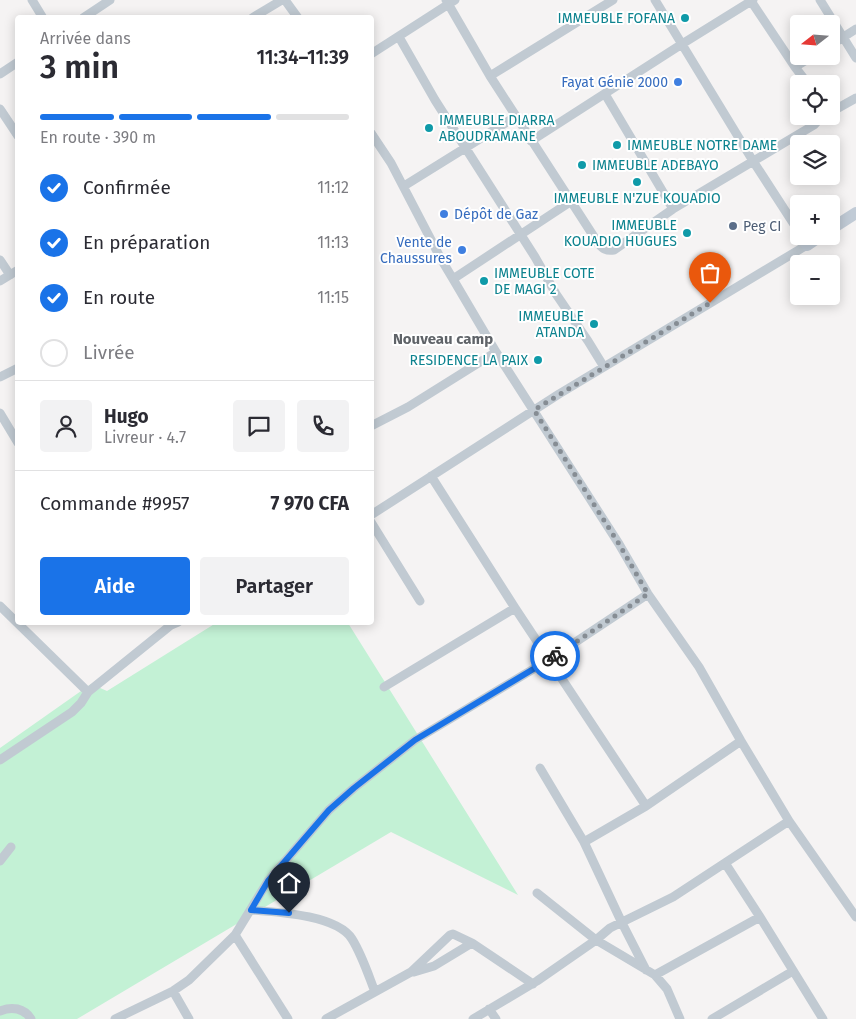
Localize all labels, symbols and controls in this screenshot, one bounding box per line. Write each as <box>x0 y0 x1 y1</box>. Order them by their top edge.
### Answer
place label: IMMEUBLE FOFANA <box>558 10 675 27</box>
marker: IMMEUBLE FOFANA <box>679 12 691 24</box>
north arrow <box>790 15 840 65</box>
map controls <box>790 15 840 305</box>
text: Arrivée dans <box>40 29 131 48</box>
text: 11:34–11:39 <box>256 46 349 69</box>
text: 3 min <box>40 48 119 86</box>
place label: Fayat Génie 2000 <box>561 74 668 91</box>
button: locate <box>790 75 840 125</box>
marker: Fayat Génie 2000 <box>672 76 684 88</box>
place label: IMMEUBLE DIARRA ABOUDRAMANE <box>439 112 555 145</box>
marker: IMMEUBLE DIARRA ABOUDRAMANE <box>423 122 435 134</box>
text: En route · 390 m <box>40 128 156 147</box>
button: layers <box>790 135 840 185</box>
place label: IMMEUBLE NOTRE DAME <box>627 137 777 154</box>
marker: IMMEUBLE NOTRE DAME <box>611 139 623 151</box>
place label: IMMEUBLE ADEBAYO <box>592 157 719 174</box>
marker: IMMEUBLE ADEBAYO <box>576 159 588 171</box>
icon: check <box>40 174 68 202</box>
text: Confirmée <box>83 176 171 199</box>
marker: IMMEUBLE N'ZUE KOUADIO <box>631 176 643 188</box>
text: 11:12 <box>317 178 349 197</box>
place label: IMMEUBLE N'ZUE KOUADIO <box>553 190 721 207</box>
button: + <box>790 195 840 245</box>
place label: Dépôt de Gaz <box>454 206 538 223</box>
marker: Dépôt de Gaz <box>438 208 450 220</box>
place label: IMMEUBLE KOUADIO HUGUES <box>564 217 677 250</box>
place label: Peg CI <box>743 218 781 235</box>
marker: Peg CI <box>727 220 739 232</box>
marker: IMMEUBLE KOUADIO HUGUES <box>681 227 693 239</box>
icon: check <box>40 229 68 257</box>
text: En préparation <box>83 231 210 254</box>
text: 11:13 <box>317 233 349 252</box>
place label: Vente de Chaussures <box>380 234 452 267</box>
marker: Vente de Chaussures <box>456 244 468 256</box>
pin <box>689 252 731 303</box>
button: − <box>790 255 840 305</box>
icon: bag <box>696 259 724 287</box>
place label: IMMEUBLE COTE DE MAGI 2 <box>494 265 595 298</box>
marker: IMMEUBLE COTE DE MAGI 2 <box>478 275 490 287</box>
icon: check <box>40 284 68 312</box>
text: En route <box>83 286 155 309</box>
text: 11:15 <box>317 288 349 307</box>
place label: IMMEUBLE ATANDA <box>518 308 584 341</box>
marker: IMMEUBLE ATANDA <box>588 318 600 330</box>
district label: Nouveau camp <box>393 330 493 348</box>
text: Livrée <box>83 341 135 364</box>
place label: RESIDENCE LA PAIX <box>410 352 528 369</box>
marker: RESIDENCE LA PAIX <box>532 354 544 366</box>
button: person <box>40 400 92 452</box>
button: chat <box>233 400 285 452</box>
button: phone <box>297 400 349 452</box>
text: Hugo <box>104 405 149 428</box>
text: Livreur · 4.7 <box>104 428 186 447</box>
text: Commande #9957 <box>40 492 189 515</box>
text: 7 970 CFA <box>270 492 349 515</box>
button: Aide <box>40 557 190 615</box>
button: Partager <box>200 557 349 615</box>
courier <box>530 631 580 681</box>
icon: bike <box>541 642 569 670</box>
pin <box>268 862 310 913</box>
icon: home <box>275 869 303 897</box>

